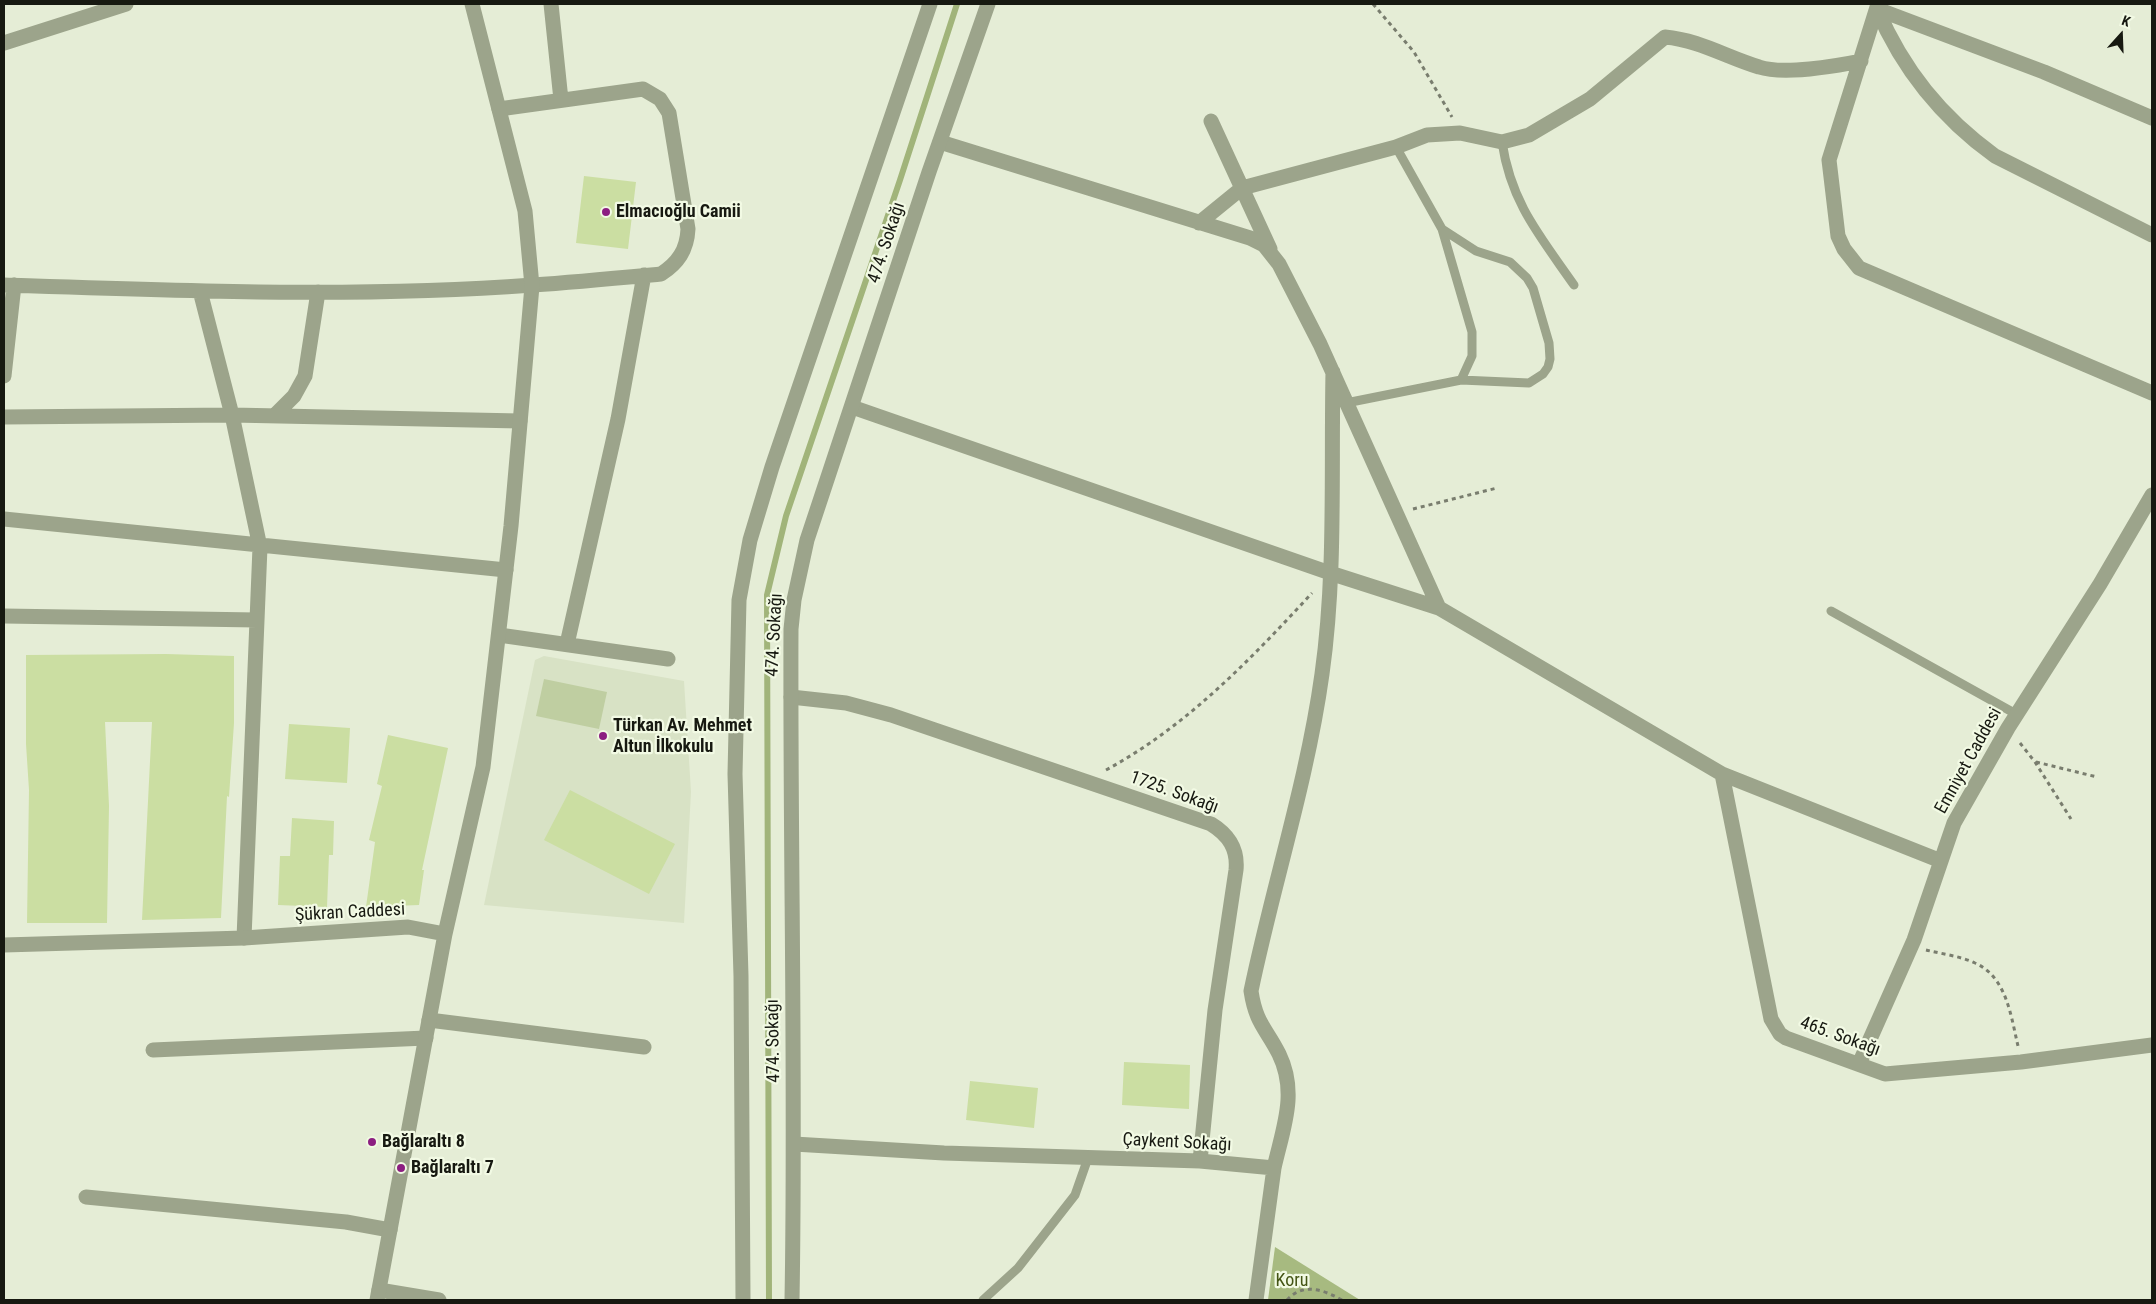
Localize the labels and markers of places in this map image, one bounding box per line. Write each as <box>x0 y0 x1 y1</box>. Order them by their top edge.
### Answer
place label: Elmacıoğlu Camii <box>616 201 741 223</box>
marker: Elmacıoğlu Camii <box>600 206 612 218</box>
place label: Türkan Av. Mehmet Altun İlkokulu <box>613 715 752 758</box>
marker: Türkan Av. Mehmet Altun İlkokulu <box>597 730 609 742</box>
place label: Bağlaraltı 8 <box>382 1131 465 1153</box>
marker: Bağlaraltı 8 <box>366 1136 378 1148</box>
place label: Bağlaraltı 7 <box>411 1157 494 1179</box>
marker: Bağlaraltı 7 <box>395 1162 407 1174</box>

